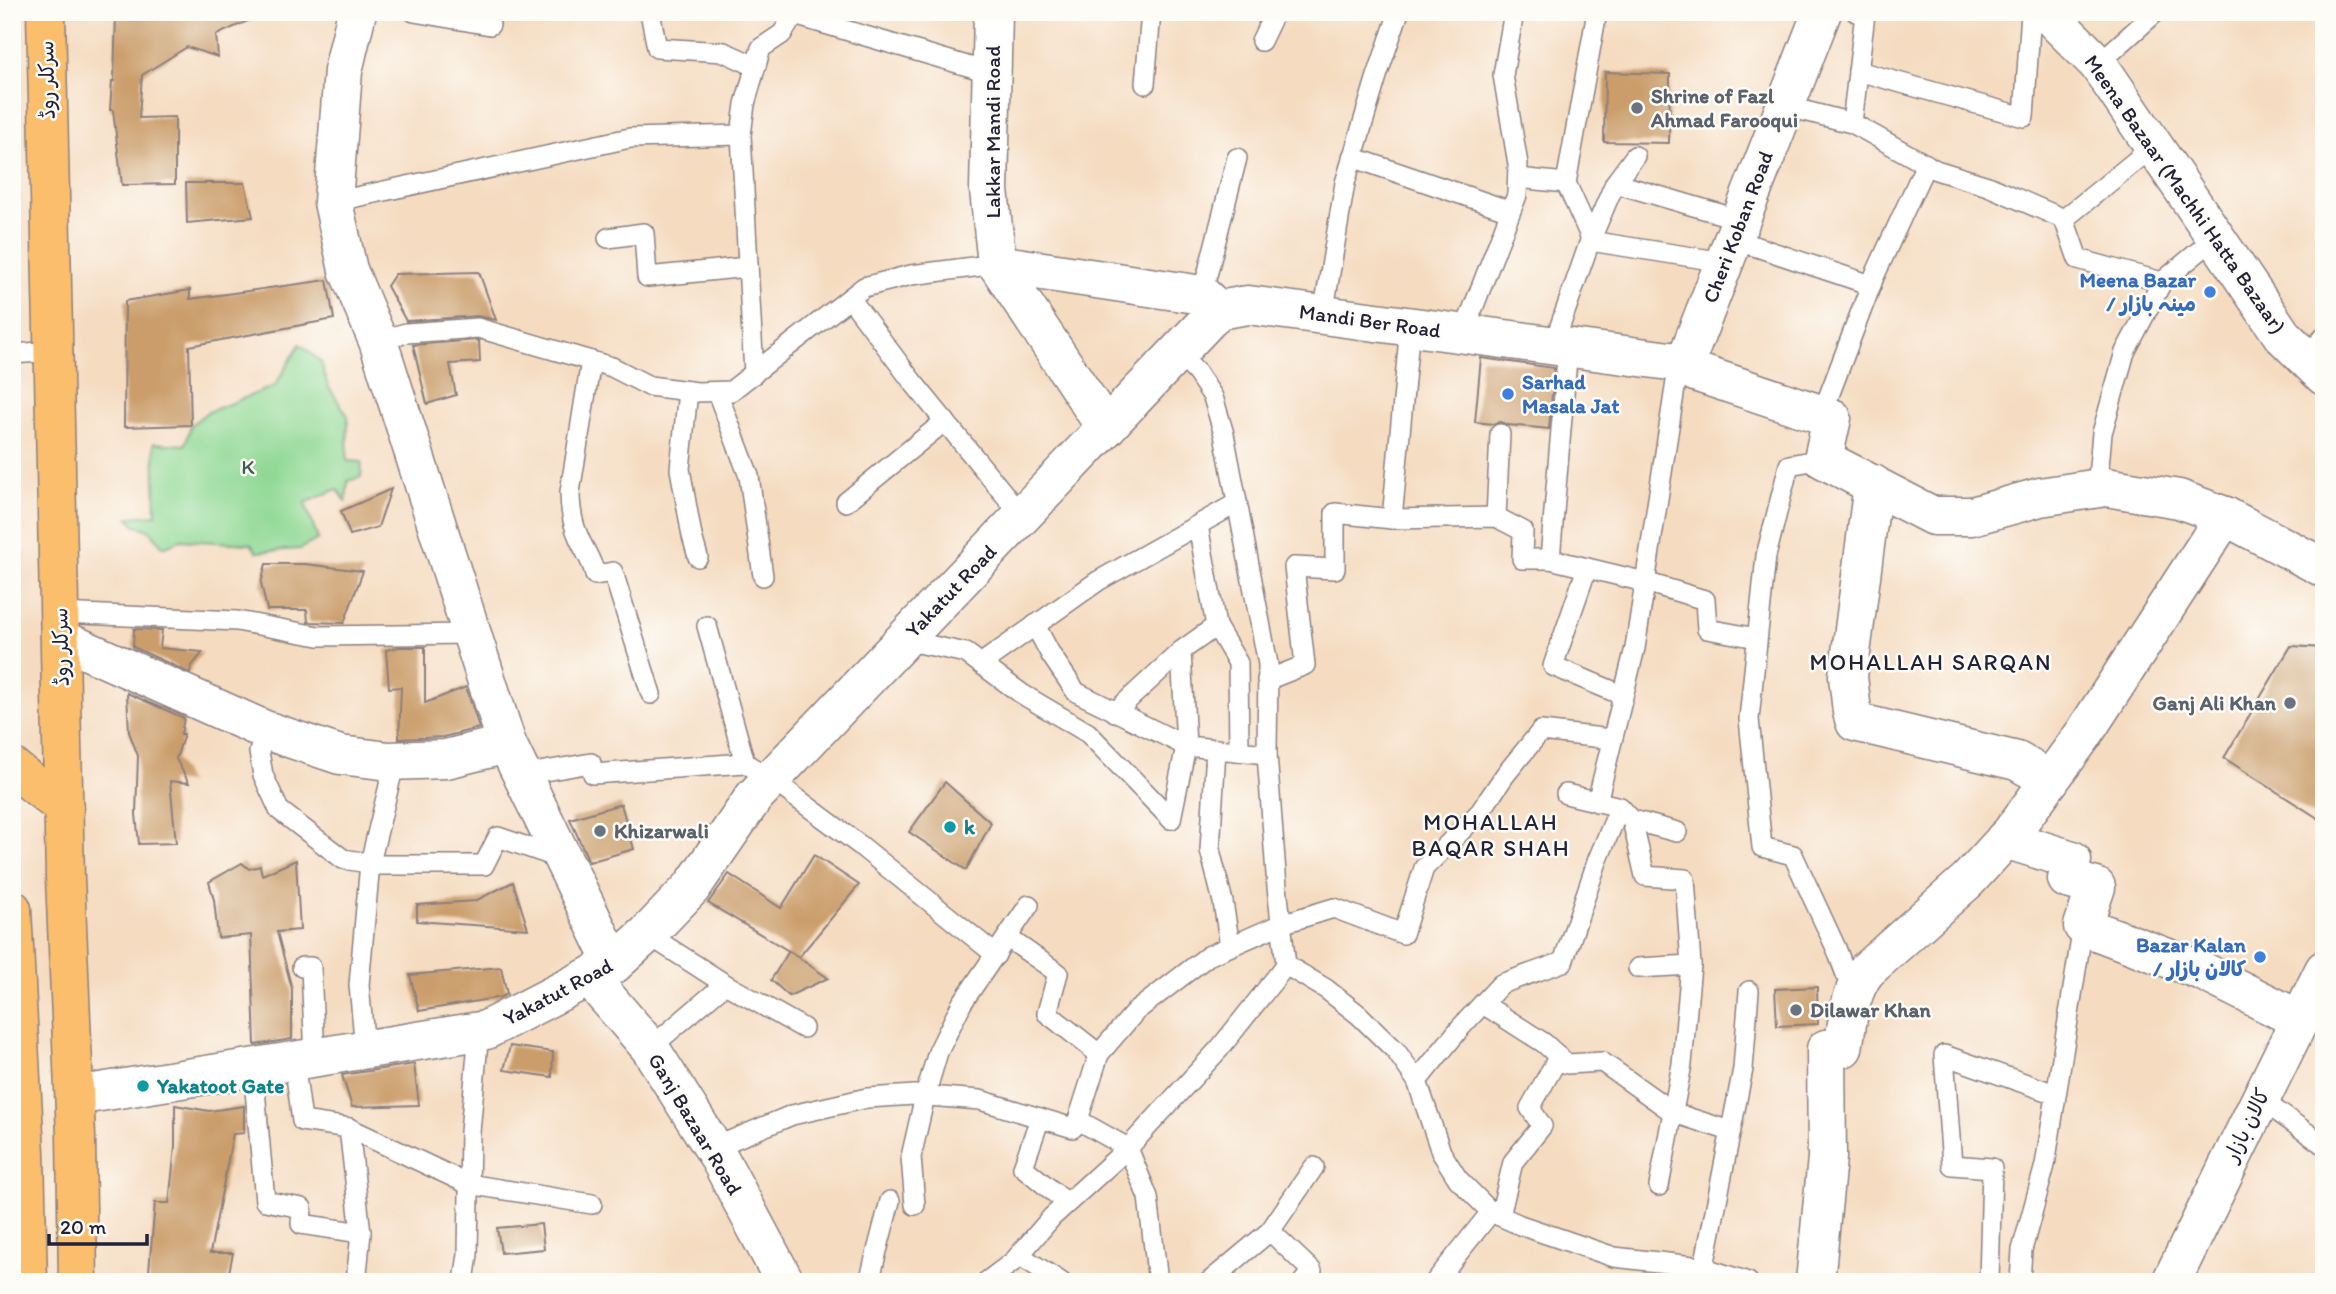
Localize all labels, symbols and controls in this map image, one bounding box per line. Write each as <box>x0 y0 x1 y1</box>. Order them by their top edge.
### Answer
street label: سرکلر روڈ <box>33 40 60 120</box>
street label: Lakkar Mandi Road <box>980 45 1005 219</box>
street label: Meena Bazaar (Machhi Hatta Bazaar) <box>2079 50 2291 338</box>
place label: Shrine of Fazl Ahmad Farooqui <box>1650 83 1798 133</box>
marker: Shrine of Fazl Ahmad Farooqui <box>1629 100 1645 116</box>
street label: Cheri Koban Road <box>1697 147 1778 306</box>
place label: Meena Bazar / مينہ بازار <box>2080 267 2197 317</box>
marker: Meena Bazar / مينہ بازار <box>2202 284 2218 300</box>
street label: Mandi Ber Road <box>1298 298 1443 343</box>
place label: Sarhad Masala Jat <box>1522 369 1619 418</box>
marker: Sarhad Masala Jat <box>1500 386 1516 402</box>
park label: K <box>241 454 255 479</box>
street label: Yakatut Road <box>900 539 1002 643</box>
street label: سرکلر روڈ <box>47 607 74 687</box>
district label: MOHALLAH SARQAN <box>1810 648 2052 676</box>
place label: Ganj Ali Khan <box>2152 690 2277 716</box>
marker: Ganj Ali Khan <box>2282 695 2298 711</box>
district label: MOHALLAH BAQAR SHAH <box>1411 808 1571 862</box>
place label: k <box>964 814 976 839</box>
place label: Khizarwali <box>614 818 709 843</box>
marker: k <box>942 819 958 835</box>
marker: Khizarwali <box>592 823 608 839</box>
place label: Bazar Kalan / کالان بازار <box>2136 932 2247 982</box>
marker: Bazar Kalan / کالان بازار <box>2252 949 2268 965</box>
street label: Yakatut Road <box>499 952 617 1031</box>
place label: Dilawar Khan <box>1810 997 1931 1022</box>
marker: Dilawar Khan <box>1788 1002 1804 1018</box>
street label: Ganj Bazaar Road <box>643 1048 748 1199</box>
place label: Yakatoot Gate <box>156 1073 284 1098</box>
marker: Yakatoot Gate <box>135 1078 151 1094</box>
street label: کالان بازار <box>2217 1084 2276 1168</box>
scale bar <box>49 1203 147 1247</box>
text: 20 m <box>60 1214 107 1239</box>

